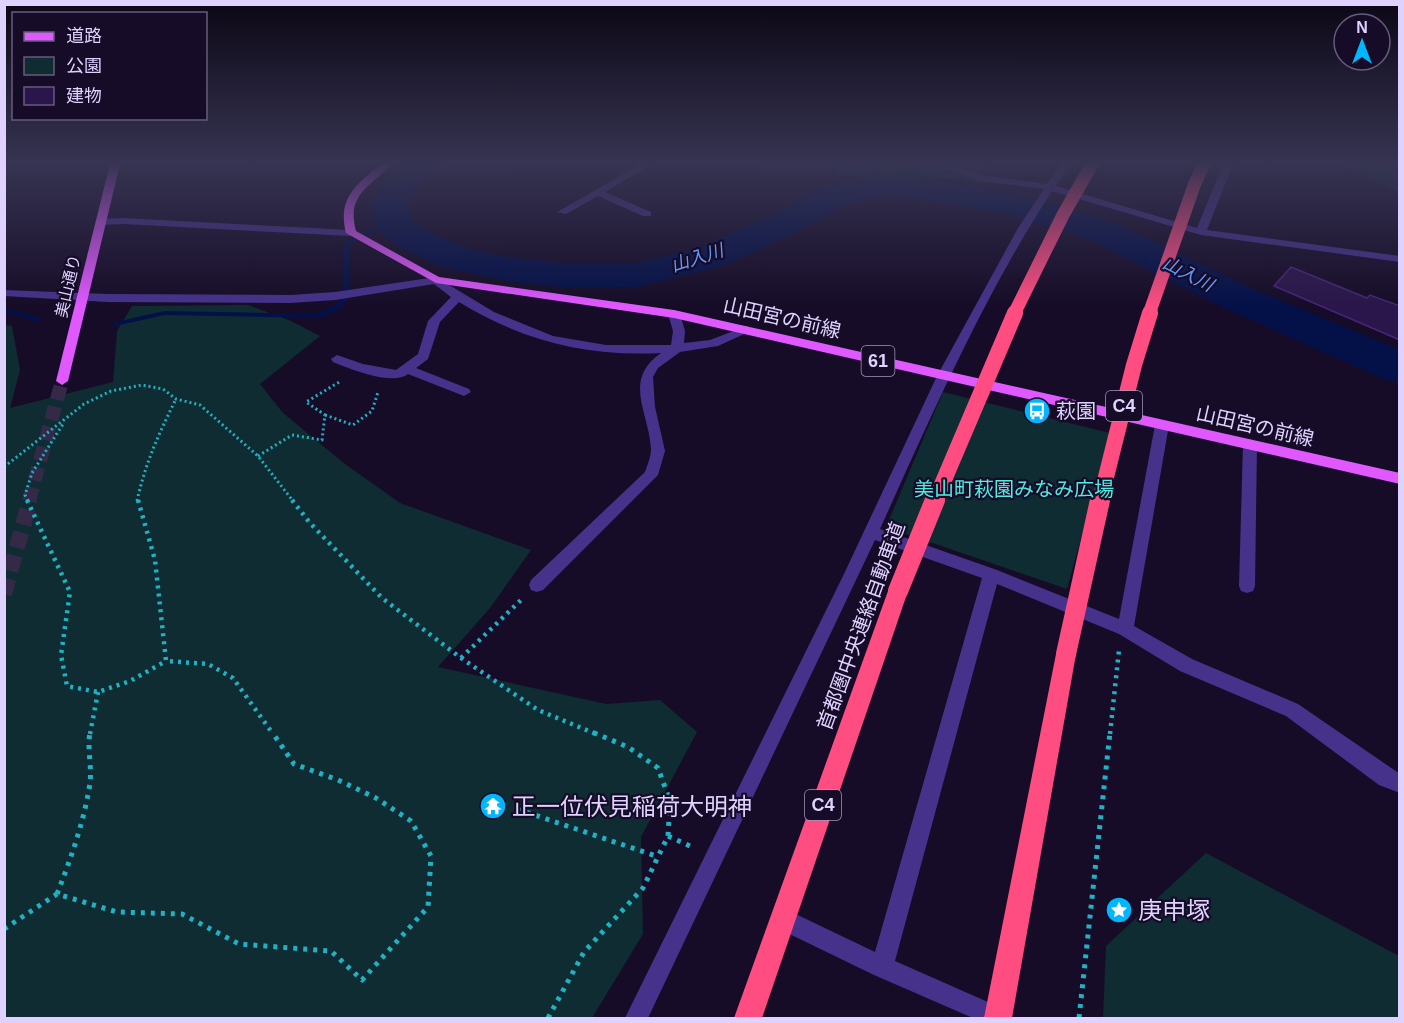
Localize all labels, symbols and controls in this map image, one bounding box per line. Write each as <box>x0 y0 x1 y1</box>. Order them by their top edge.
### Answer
legend <box>12 12 207 120</box>
north arrow <box>1332 12 1392 72</box>
text: N <box>1356 19 1368 36</box>
text: 道路 <box>66 26 102 46</box>
text: 公園 <box>66 56 102 76</box>
text: 建物 <box>66 86 102 106</box>
water label: 山入川 <box>668 240 728 276</box>
street label: 美山通り <box>53 253 83 319</box>
water label: 山入川 <box>1159 253 1218 296</box>
street label: 山田宮の前線 <box>721 294 843 342</box>
road number: 61 <box>862 346 894 376</box>
road number: C4 <box>1106 391 1142 421</box>
bus stop icon: 萩園 <box>1022 396 1052 426</box>
place label: 萩園 <box>1056 400 1096 422</box>
street label: 山田宮の前線 <box>1194 402 1316 450</box>
park label: 美山町萩園みなみ広場 <box>914 478 1114 500</box>
street label: 首都圏中央連絡自動車道 <box>813 519 909 733</box>
road number: C4 <box>805 790 841 820</box>
temple icon: 正一位伏見稲荷大明神 <box>478 791 508 821</box>
place label: 正一位伏見稲荷大明神 <box>512 793 752 820</box>
place icon: 庚申塚 <box>1104 895 1134 925</box>
place label: 庚申塚 <box>1138 897 1210 924</box>

